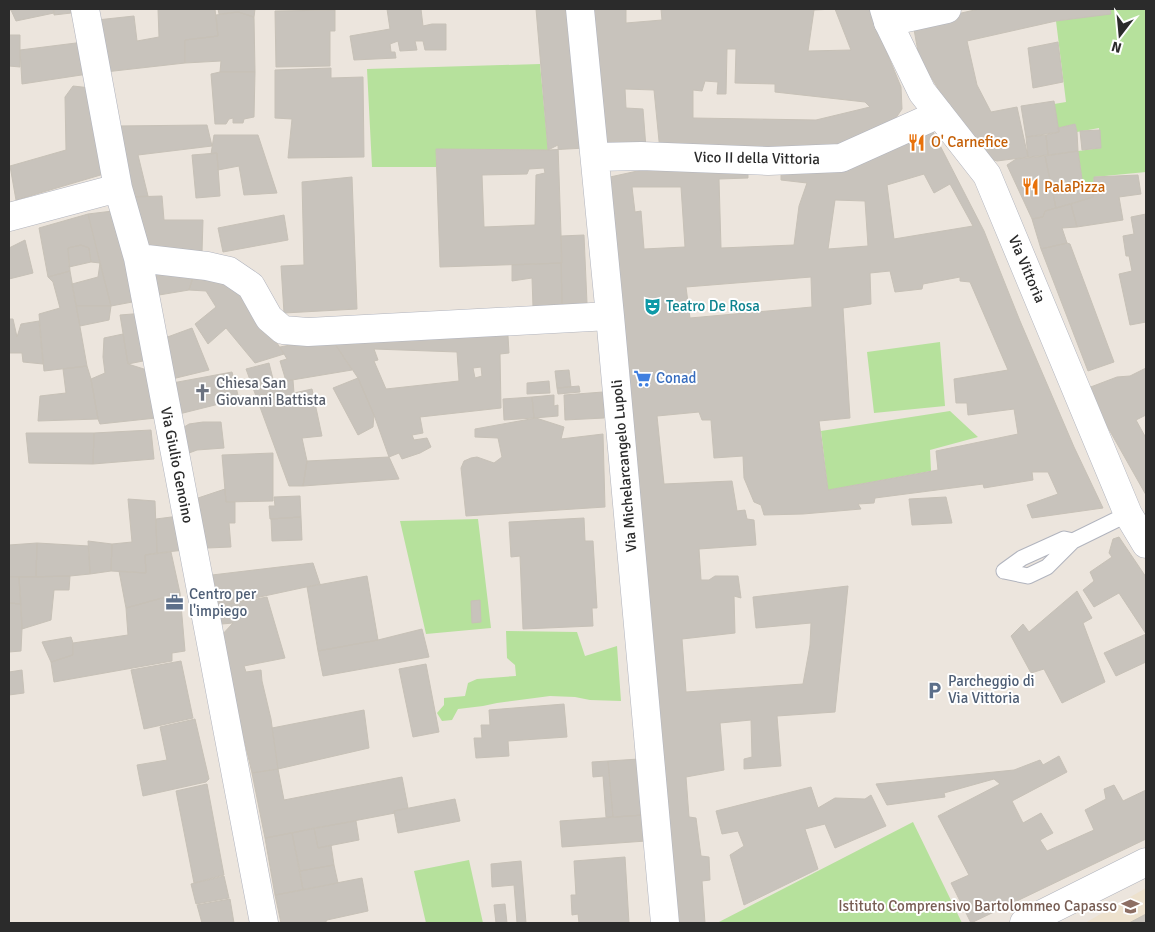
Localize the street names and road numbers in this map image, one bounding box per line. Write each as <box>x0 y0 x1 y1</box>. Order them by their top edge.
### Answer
street label: Vico II della Vittoria <box>694 148 820 168</box>
street label: Via Vittoria <box>1005 232 1049 306</box>
street label: Via Michelarcangelo Lupoli <box>607 379 641 553</box>
street label: Via Giulio Genoino <box>157 405 197 525</box>

